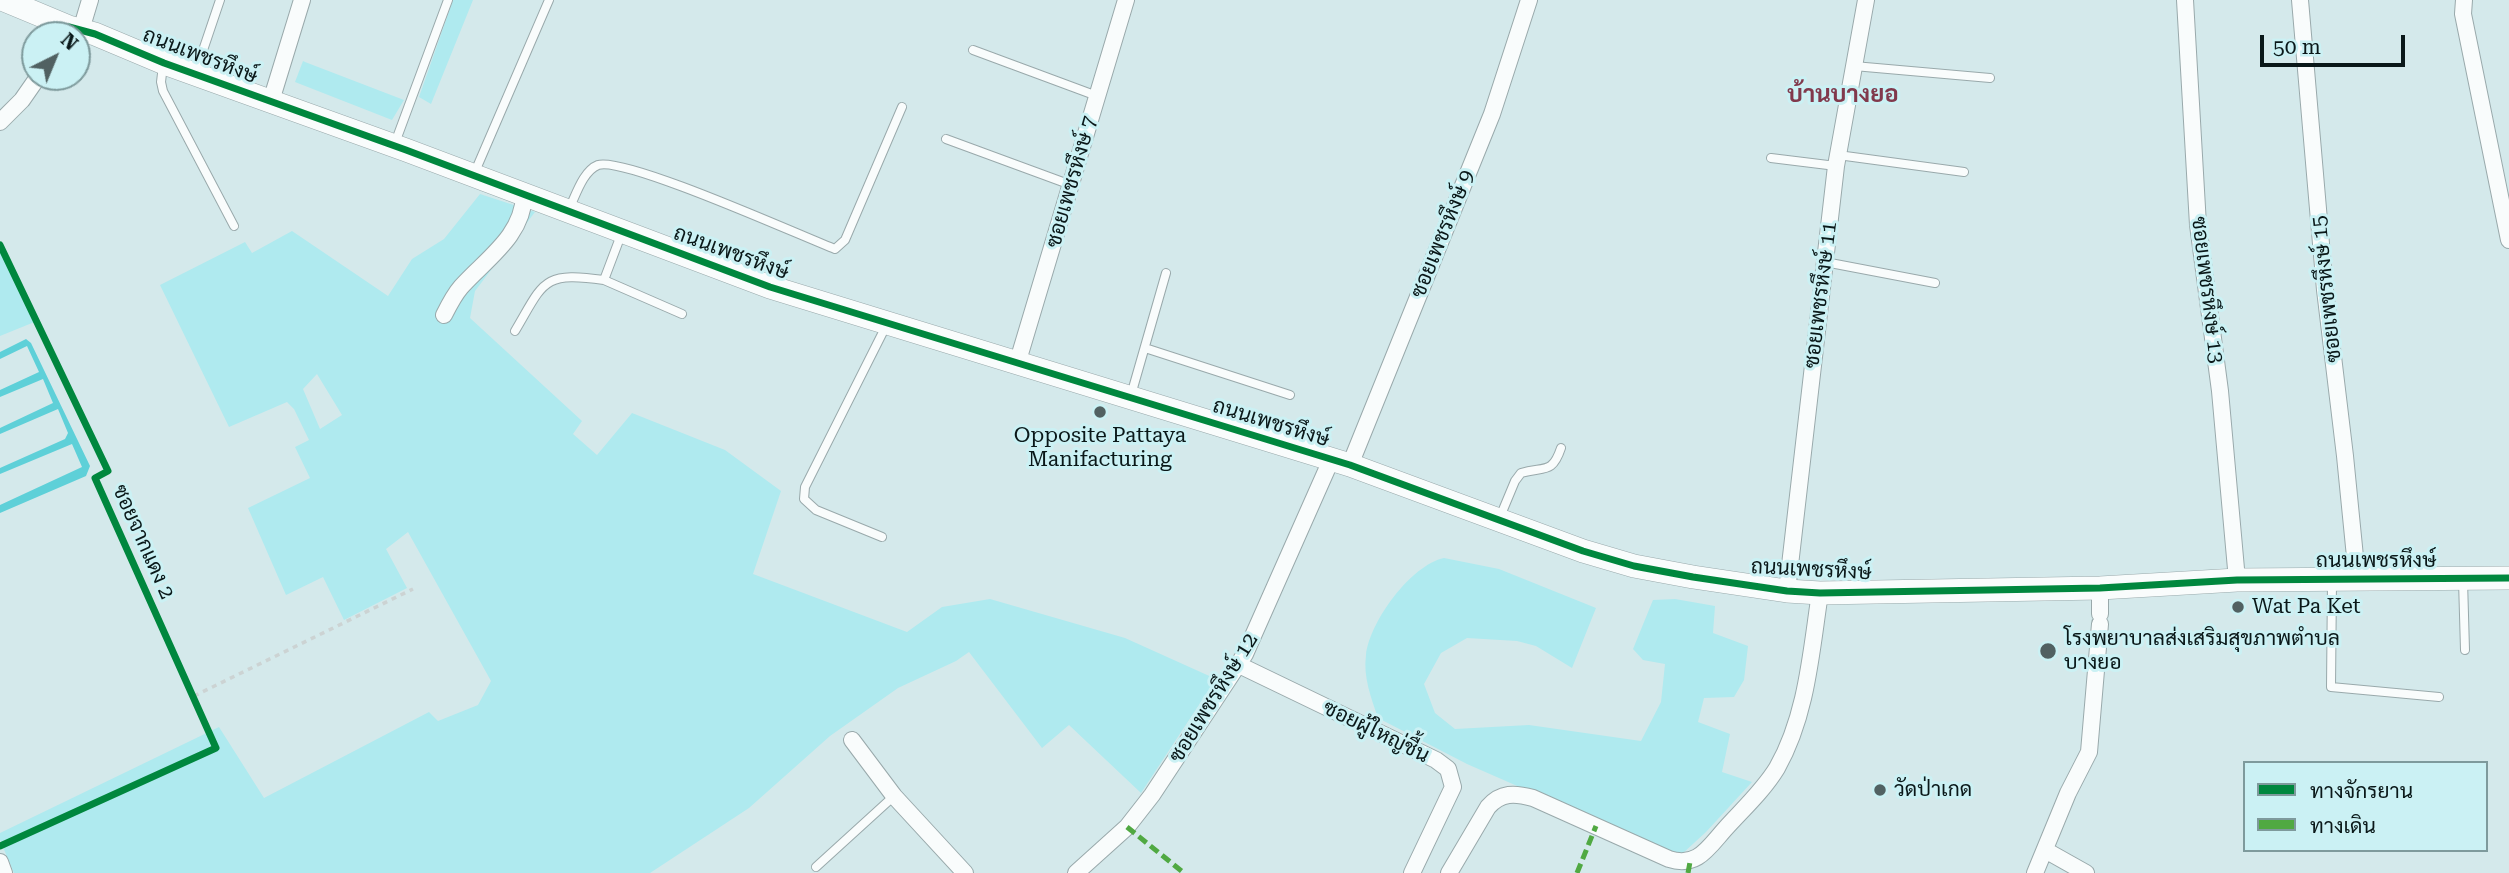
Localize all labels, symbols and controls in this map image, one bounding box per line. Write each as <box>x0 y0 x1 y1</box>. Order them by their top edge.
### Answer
north arrow <box>21 21 91 91</box>
scale bar <box>2264 21 2409 65</box>
street label: ถนนเพชรหึงษ์ <box>139 23 261 89</box>
text: N <box>56 28 82 55</box>
text: 50 m <box>2273 35 2321 59</box>
district label: บ้านบางยอ <box>1787 81 1899 109</box>
street label: ซอยเพชรหึงษ์ 7 <box>1041 113 1103 251</box>
street label: ซอยเพชรหึงษ์ 9 <box>1406 166 1480 302</box>
street label: ซอยเพชรหึงษ์ 15 <box>2307 214 2347 364</box>
street label: ซอยเพชรหึงษ์ 13 <box>2185 215 2229 365</box>
street label: ซอยเพชรหึงษ์ 11 <box>1799 220 1843 370</box>
street label: ถนนเพชรหึงษ์ <box>670 221 792 285</box>
street label: ถนนเพชรหึงษ์ <box>1210 393 1332 453</box>
marker: Opposite Pattaya Manifacturing <box>1092 404 1108 420</box>
place label: Opposite Pattaya Manifacturing <box>1014 423 1186 473</box>
street label: ซอยจากแดง 2 <box>107 481 179 603</box>
street label: ถนนเพชรหึงษ์ <box>2316 548 2436 574</box>
street label: ถนนเพชรหึงษ์ <box>1750 554 1872 586</box>
place label: Wat Pa Ket <box>2252 594 2361 620</box>
marker: Wat Pa Ket <box>2230 599 2246 615</box>
place label: โรงพยาบาลส่งเสริมสุขภาพตำบล บางยอ <box>2064 626 2340 676</box>
street label: ซอยเพชรหึงษ์ 12 <box>1164 629 1264 767</box>
marker: โรงพยาบาลส่งเสริมสุขภาพตำบล บางยอ <box>2038 641 2058 661</box>
street label: ซอยผู้ใหญ่ชื้น <box>1319 695 1433 769</box>
legend <box>2243 761 2488 852</box>
place label: วัดป่าเกด <box>1894 777 1972 803</box>
text: ทางจักรยาน <box>2310 779 2413 803</box>
marker: วัดป่าเกด <box>1872 782 1888 798</box>
text: ทางเดิน <box>2310 814 2376 838</box>

